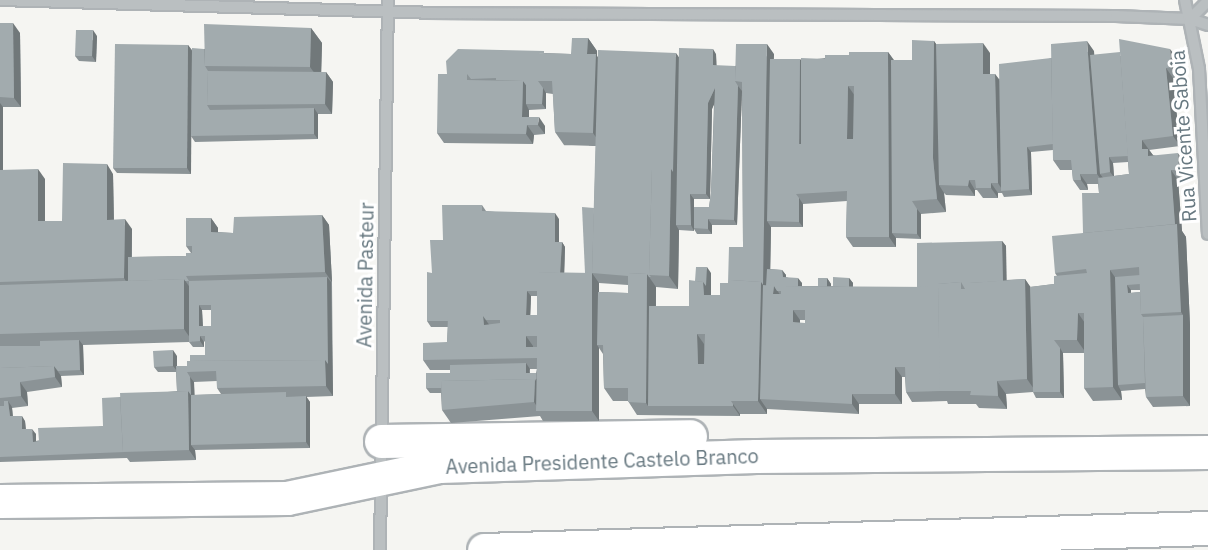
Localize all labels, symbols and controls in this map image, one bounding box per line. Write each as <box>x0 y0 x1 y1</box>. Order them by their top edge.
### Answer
street label: Rua Vicente Saboia <box>1165 49 1201 223</box>
street label: Avenida Pasteur <box>352 202 378 348</box>
street label: Avenida Presidente Castelo Branco <box>445 444 759 478</box>

